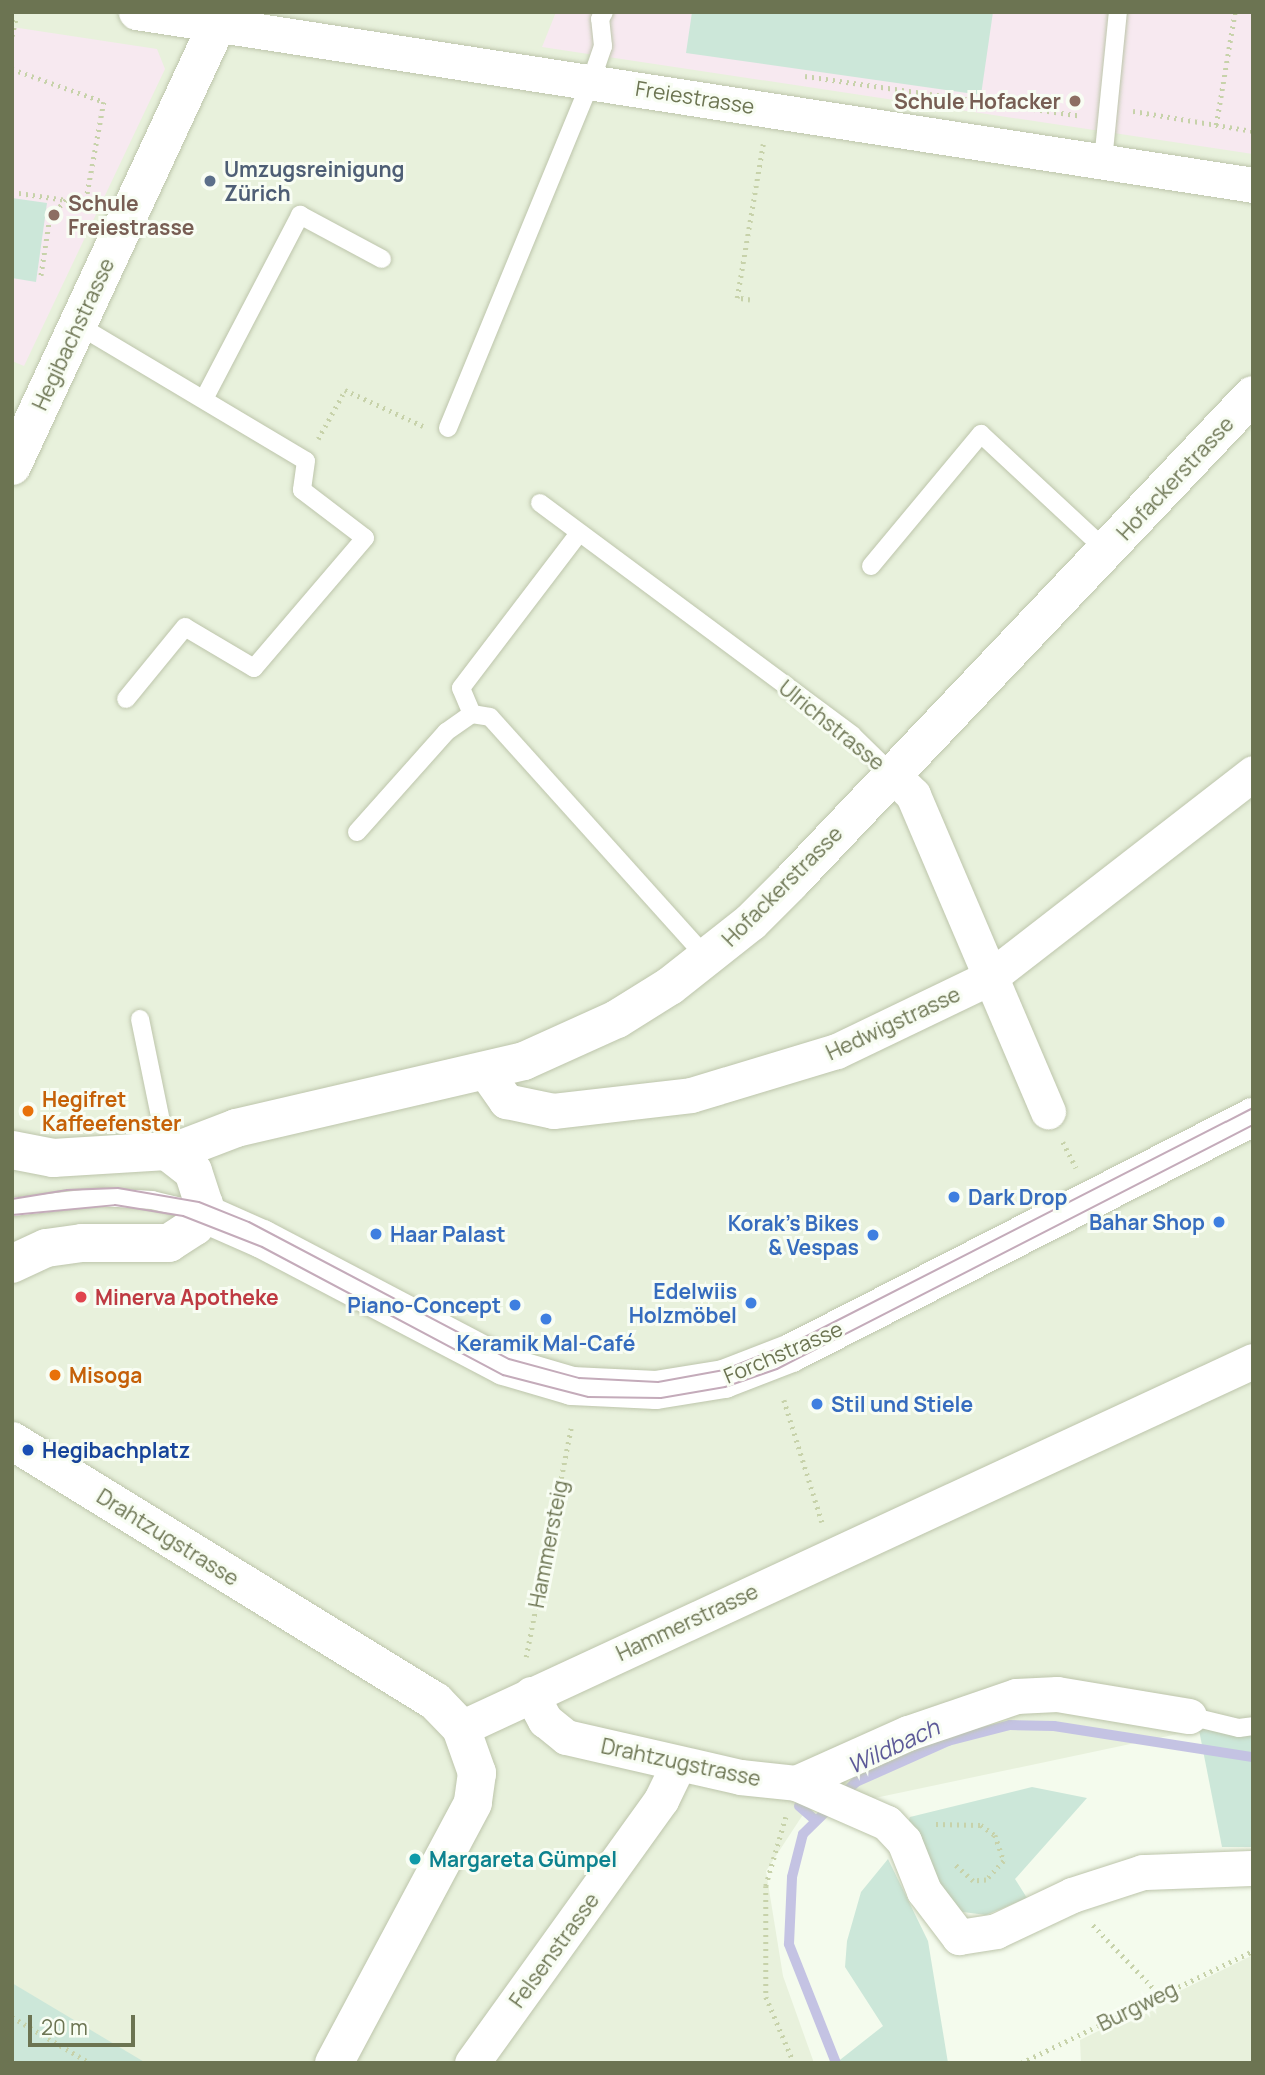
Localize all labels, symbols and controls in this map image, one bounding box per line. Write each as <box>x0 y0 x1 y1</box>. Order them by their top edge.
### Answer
street label: Freiestrasse <box>634 75 756 119</box>
place label: Schule Hofacker <box>894 88 1061 114</box>
marker: Schule Hofacker <box>1067 93 1083 109</box>
place label: Umzugsreinigung Zürich <box>224 156 405 206</box>
marker: Umzugsreinigung Zürich <box>202 173 218 189</box>
place label: Schule Freiestrasse <box>68 190 194 240</box>
marker: Schule Freiestrasse <box>46 207 62 223</box>
street label: Hegibachstrasse <box>27 254 119 414</box>
street label: Hofackerstrasse <box>1111 411 1239 545</box>
street label: Ulrichstrasse <box>774 675 890 775</box>
street label: Hofackerstrasse <box>717 821 847 951</box>
street label: Hedwigstrasse <box>822 981 964 1065</box>
place label: Hegifret Kaffeefenster <box>42 1086 181 1136</box>
marker: Hegifret Kaffeefenster <box>20 1103 36 1119</box>
place label: Dark Drop <box>968 1184 1067 1210</box>
marker: Dark Drop <box>946 1189 962 1205</box>
place label: Bahar Shop <box>1089 1209 1205 1235</box>
place label: Korak's Bikes & Vespas <box>728 1210 859 1260</box>
marker: Bahar Shop <box>1211 1214 1227 1230</box>
place label: Haar Palast <box>390 1221 506 1247</box>
marker: Haar Palast <box>368 1226 384 1242</box>
marker: Korak's Bikes & Vespas <box>865 1227 881 1243</box>
place label: Edelwiis Holzmöbel <box>629 1278 737 1328</box>
place label: Minerva Apotheke <box>95 1284 279 1310</box>
marker: Minerva Apotheke <box>73 1289 89 1305</box>
place label: Piano-Concept <box>347 1292 501 1318</box>
marker: Edelwiis Holzmöbel <box>743 1295 759 1311</box>
marker: Piano-Concept <box>507 1297 523 1313</box>
marker: Keramik Mal-Café <box>538 1311 554 1327</box>
street label: Forchstrasse <box>720 1316 846 1388</box>
place label: Keramik Mal-Café <box>457 1330 635 1356</box>
place label: Misoga <box>69 1362 142 1388</box>
marker: Misoga <box>47 1367 63 1383</box>
place label: Stil und Stiele <box>831 1391 973 1417</box>
marker: Stil und Stiele <box>809 1396 825 1412</box>
place label: Hegibachplatz <box>42 1437 190 1463</box>
marker: Hegibachplatz <box>20 1442 36 1458</box>
street label: Hammersteig <box>523 1478 573 1610</box>
street label: Drahtzugstrasse <box>92 1483 244 1591</box>
street label: Hammerstrasse <box>612 1578 762 1666</box>
water label: Wildbach <box>843 1713 943 1779</box>
street label: Drahtzugstrasse <box>599 1733 763 1791</box>
place label: Margareta Gümpel <box>429 1846 617 1872</box>
marker: Margareta Gümpel <box>407 1851 423 1867</box>
street label: Felsenstrasse <box>504 1888 604 2012</box>
street label: Burgweg <box>1093 1976 1181 2036</box>
scale bar <box>32 2002 138 2046</box>
text: 20 m <box>41 2013 88 2041</box>

